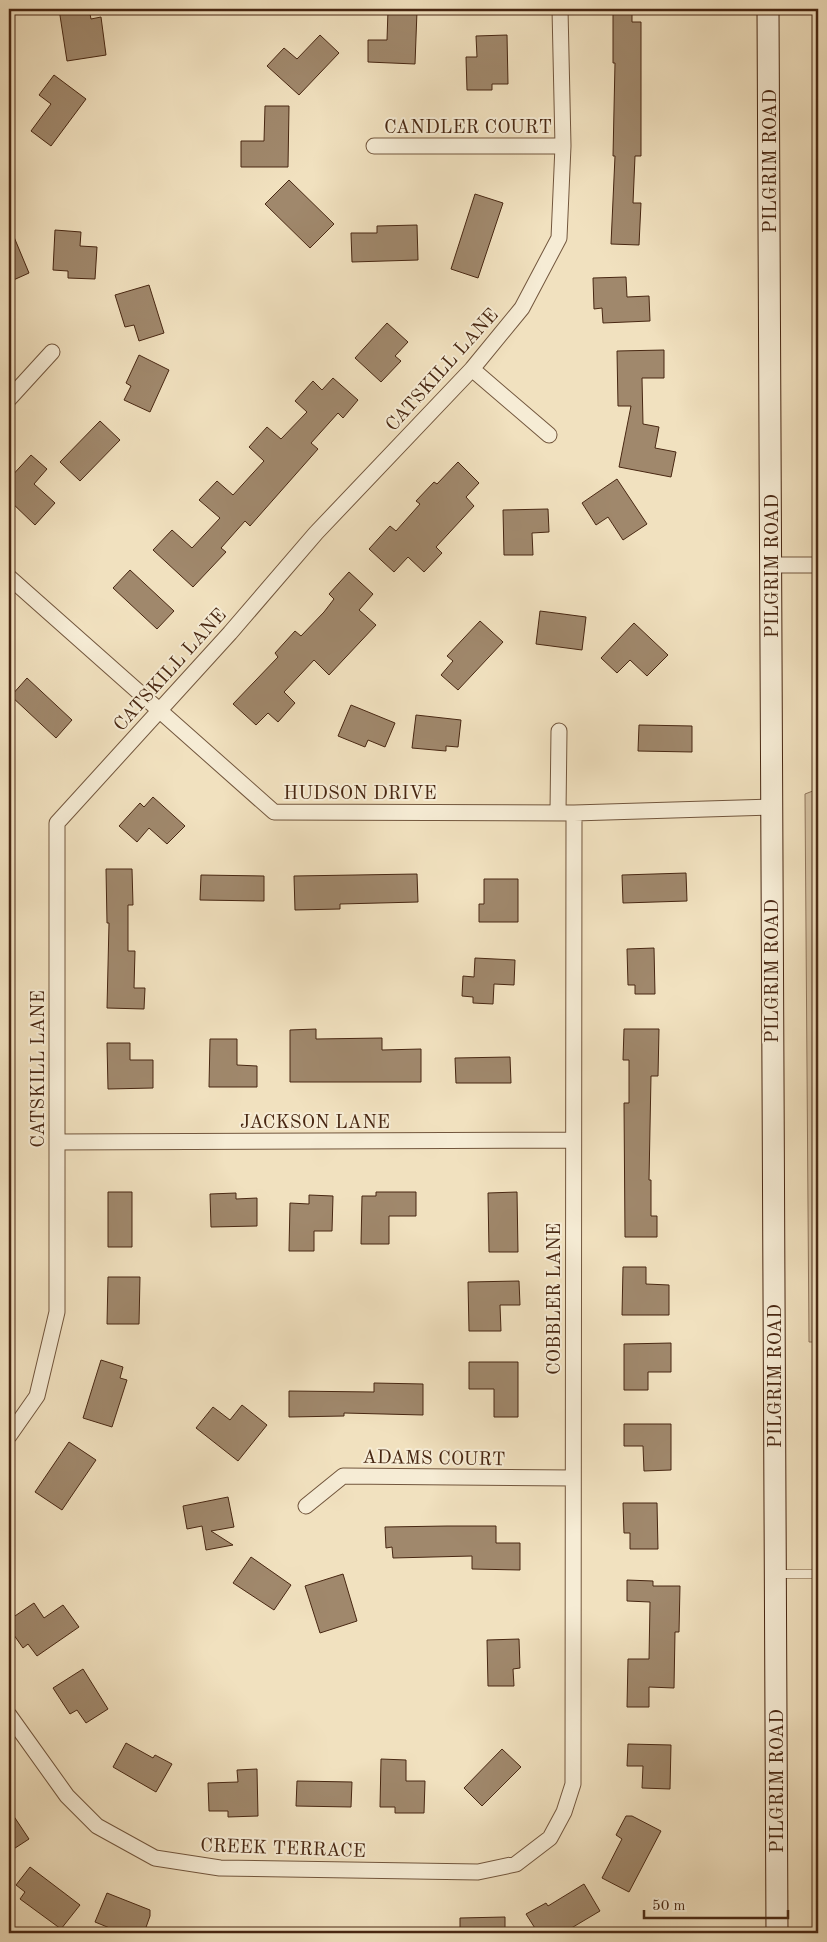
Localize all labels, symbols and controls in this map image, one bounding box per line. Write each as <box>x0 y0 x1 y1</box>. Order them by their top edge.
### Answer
street label: PILGRIM ROAD <box>762 89 781 233</box>
street label: CANDLER COURT <box>384 119 552 138</box>
street label: CATSKILL LANE <box>383 306 503 436</box>
street label: PILGRIM ROAD <box>764 494 783 638</box>
street label: CATSKILL LANE <box>111 606 231 736</box>
street label: HUDSON DRIVE <box>283 785 437 804</box>
street label: PILGRIM ROAD <box>764 899 783 1043</box>
street label: CATSKILL LANE <box>30 990 49 1148</box>
street label: JACKSON LANE <box>240 1114 390 1133</box>
street label: COBBLER LANE <box>546 1223 565 1375</box>
street label: PILGRIM ROAD <box>767 1304 786 1448</box>
street label: ADAMS COURT <box>362 1449 506 1470</box>
street label: PILGRIM ROAD <box>769 1709 788 1853</box>
street label: CREEK TERRACE <box>200 1837 366 1862</box>
scale bar <box>644 1887 788 1919</box>
text: 50 m <box>652 1899 686 1914</box>

